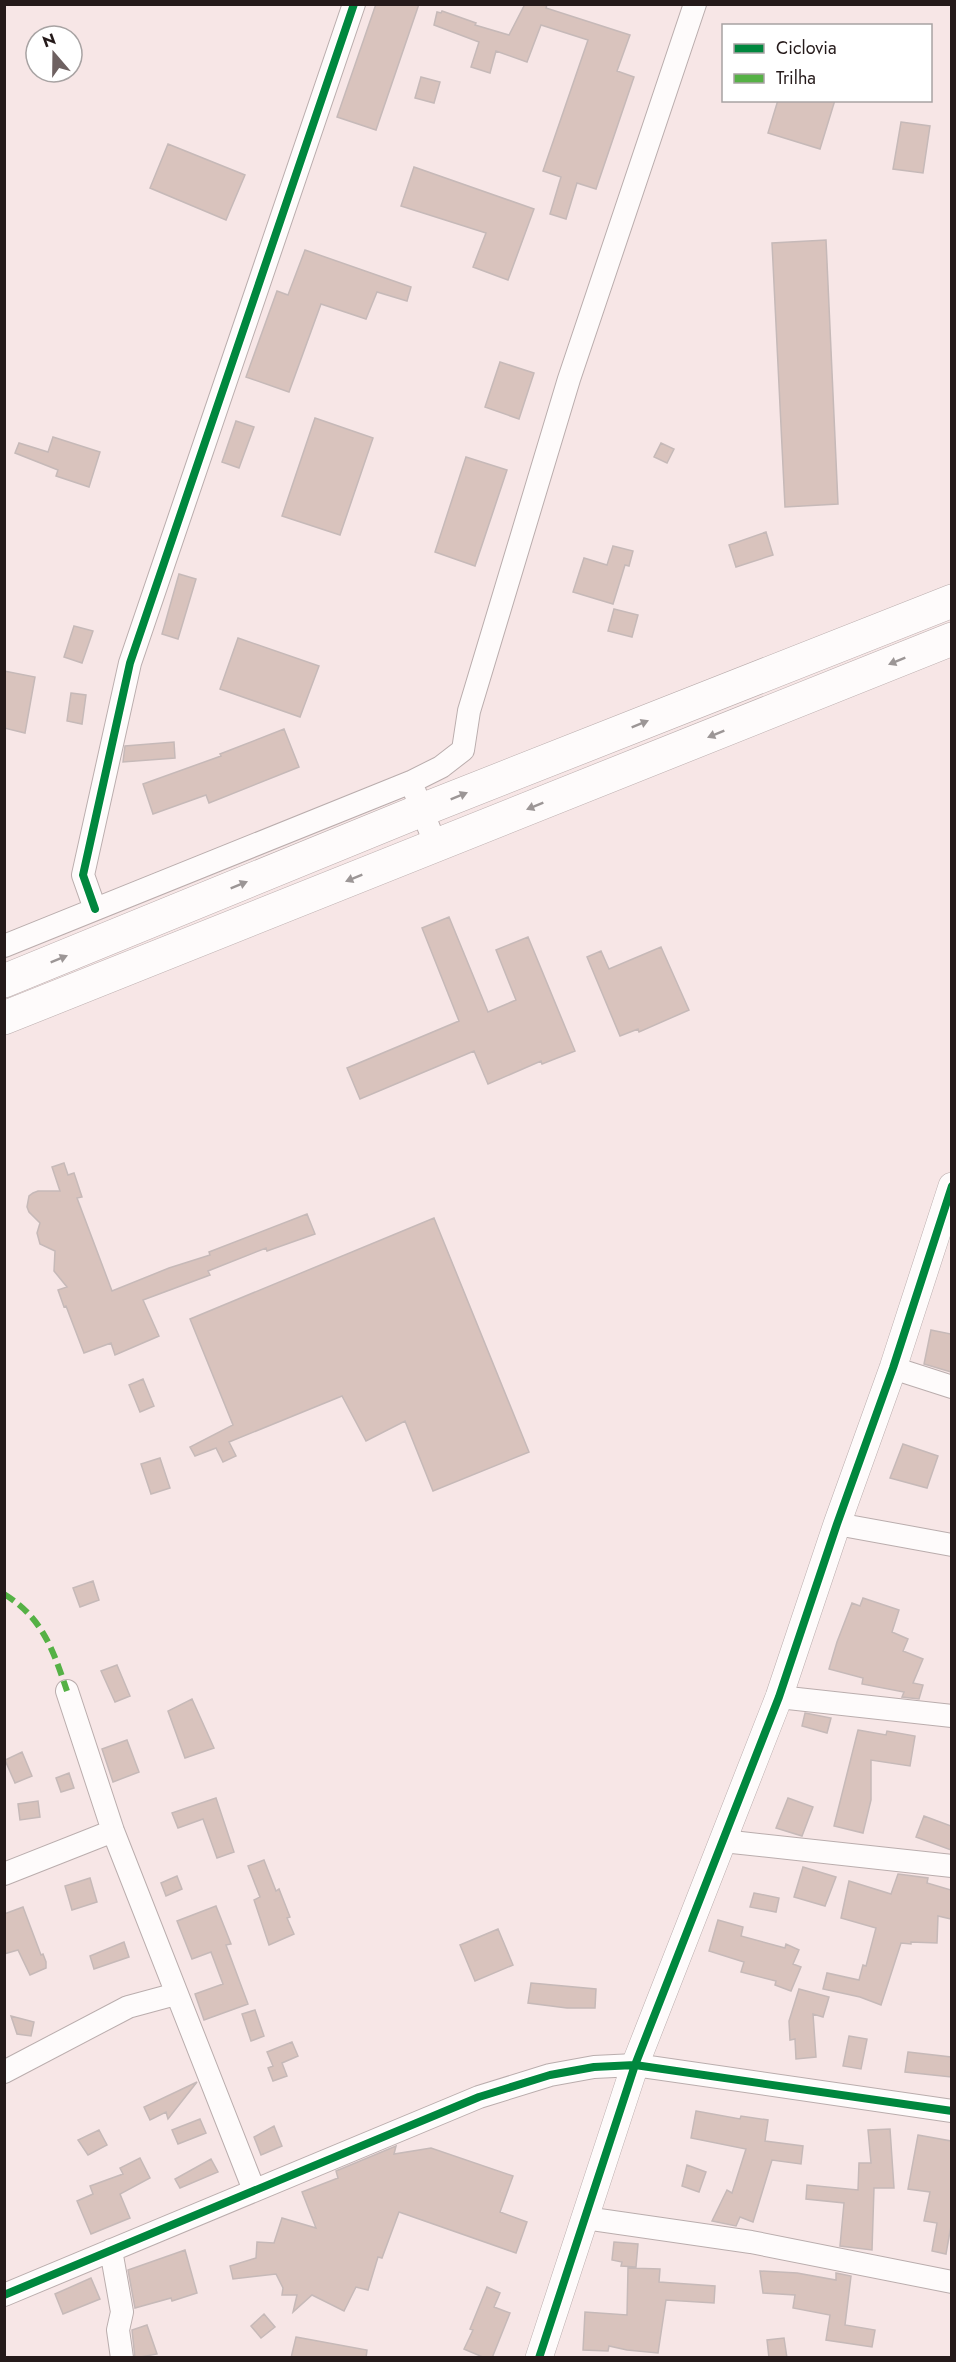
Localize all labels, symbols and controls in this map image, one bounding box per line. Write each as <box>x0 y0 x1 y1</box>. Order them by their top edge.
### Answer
north arrow <box>24 24 84 84</box>
legend <box>722 24 932 102</box>
text: N <box>39 27 59 53</box>
text: Ciclovia <box>776 35 837 61</box>
text: Trilha <box>776 65 816 91</box>
one-way arrow <box>888 657 906 666</box>
one-way arrow <box>631 719 649 728</box>
one-way arrow <box>707 729 725 739</box>
one-way arrow <box>450 791 468 801</box>
one-way arrow <box>526 802 544 811</box>
one-way arrow <box>345 874 363 883</box>
one-way arrow <box>230 880 248 889</box>
one-way arrow <box>50 954 68 964</box>

